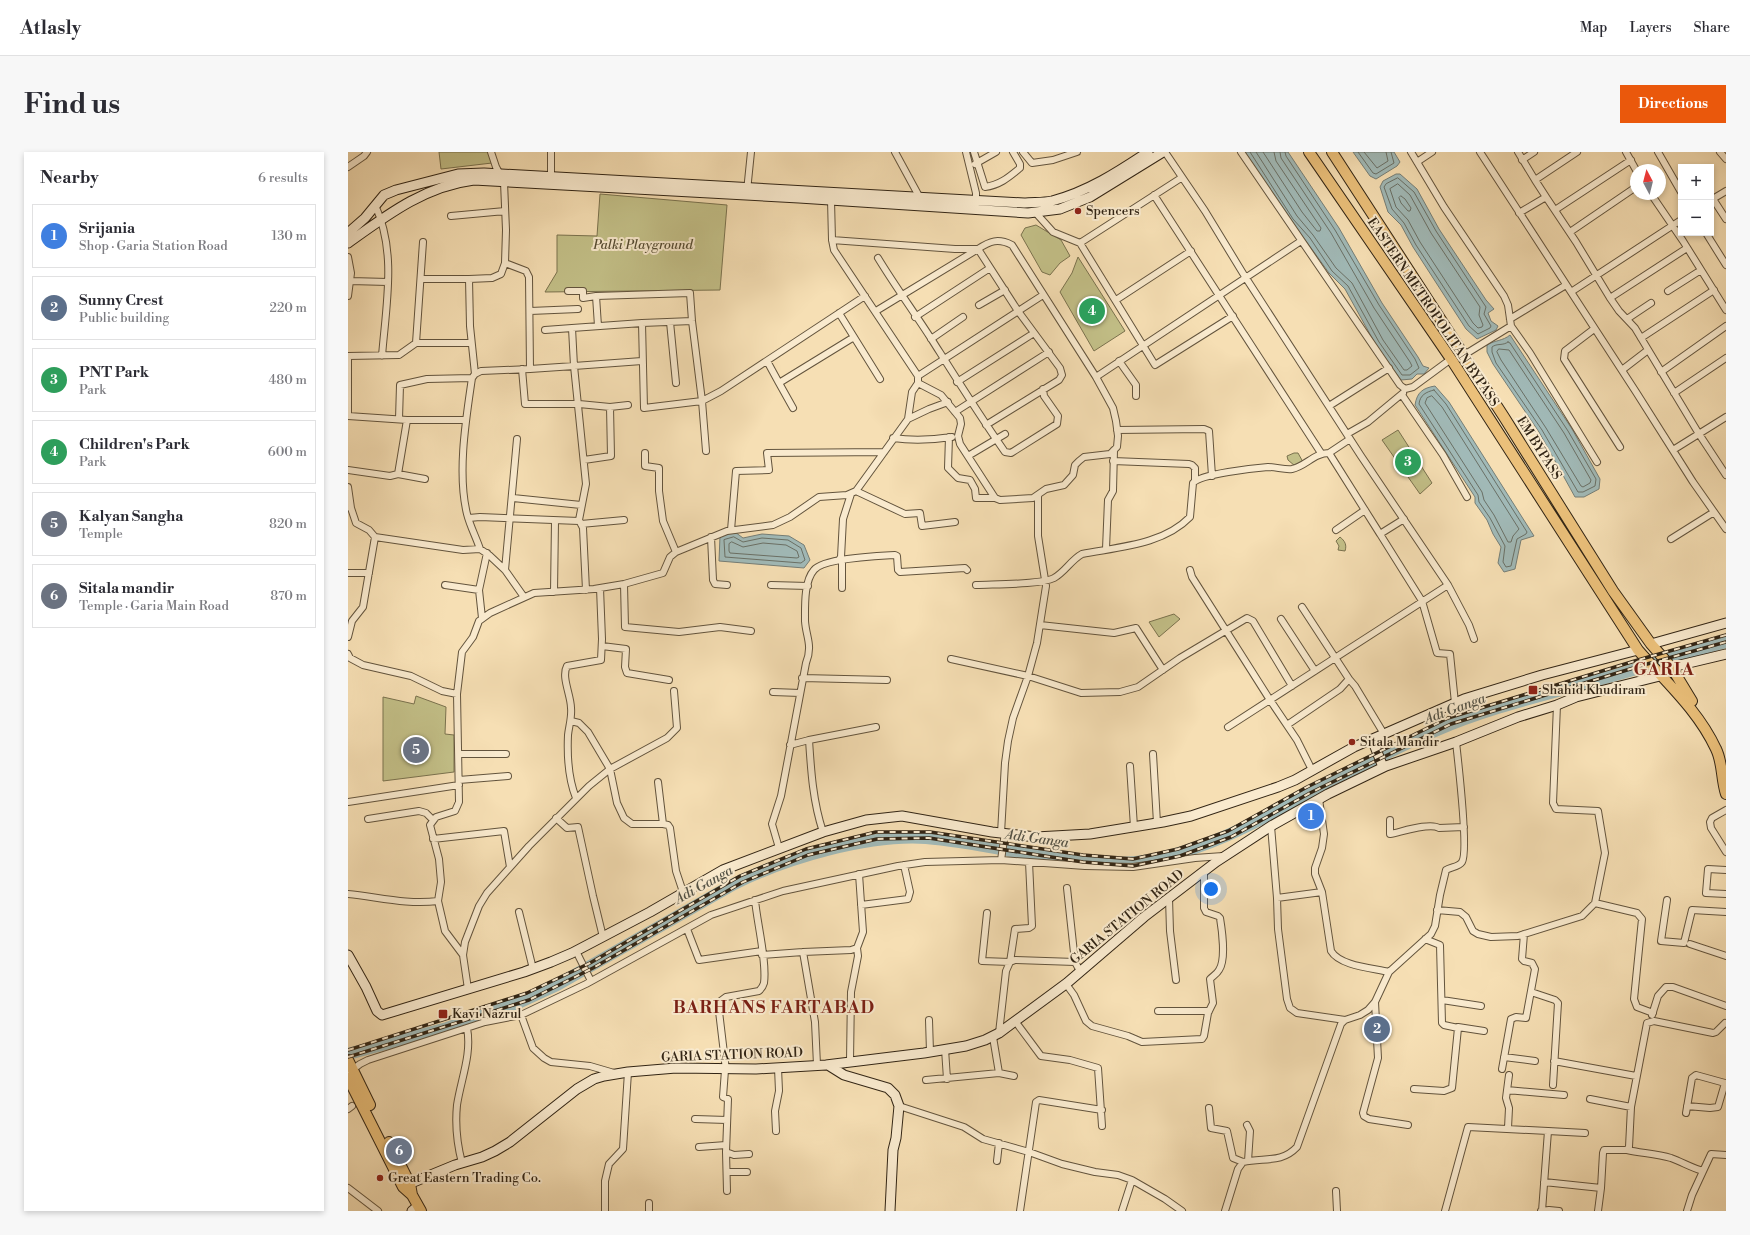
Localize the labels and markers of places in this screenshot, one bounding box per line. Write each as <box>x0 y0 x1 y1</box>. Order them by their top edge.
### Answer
place label: Spencers <box>1086 203 1140 219</box>
marker: Spencers <box>1073 206 1083 216</box>
pin: 4 <box>1079 296 1105 326</box>
pin: 3 <box>1395 447 1421 477</box>
place label: Shahid Khudiram <box>1542 682 1646 698</box>
marker: Shahid Khudiram <box>1527 684 1539 696</box>
place label: Sitala Mandir <box>1360 734 1440 750</box>
pin: 5 <box>403 735 429 765</box>
marker: Sitala Mandir <box>1347 737 1357 747</box>
pin: 1 <box>1298 801 1324 831</box>
place label: Kavi Nazrul <box>452 1006 522 1022</box>
marker: Kavi Nazrul <box>437 1008 449 1020</box>
pin: 2 <box>1364 1014 1390 1044</box>
pin: 6 <box>386 1136 412 1166</box>
place label: Great Eastern Trading Co. <box>388 1170 541 1186</box>
marker: Great Eastern Trading Co. <box>375 1173 385 1183</box>

